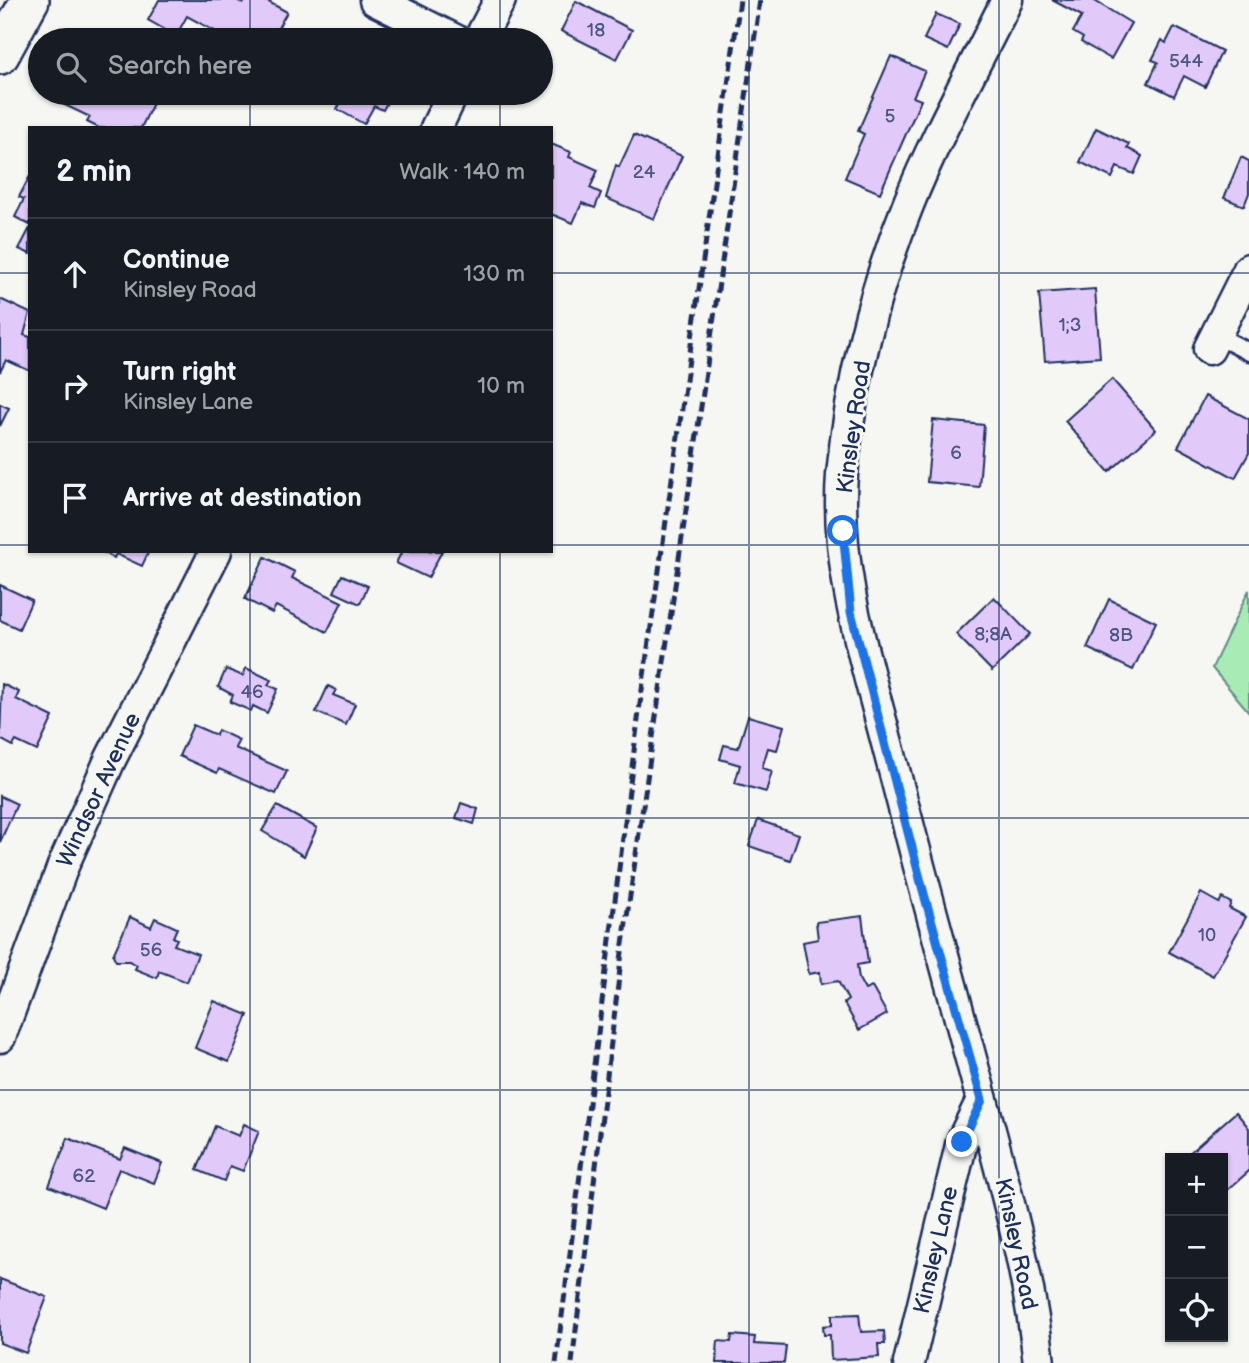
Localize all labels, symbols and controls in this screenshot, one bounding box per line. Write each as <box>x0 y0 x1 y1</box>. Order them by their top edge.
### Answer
house number: 18 <box>587 19 605 42</box>
search box <box>28 28 553 105</box>
icon: search <box>52 48 90 86</box>
house number: 544 <box>1169 50 1203 73</box>
text: Search here <box>108 51 252 82</box>
house number: 5 <box>885 105 896 128</box>
text: 2 min <box>56 154 132 190</box>
text: Walk · 140 m <box>399 158 525 186</box>
house number: 24 <box>633 161 656 184</box>
text: Continue <box>123 245 230 276</box>
icon: ahead <box>56 255 94 293</box>
text: 130 m <box>463 260 525 288</box>
text: Kinsley Road <box>123 276 257 304</box>
house number: 1;3 <box>1059 314 1081 337</box>
text: Turn right <box>123 357 236 388</box>
street label: Kinsley Road <box>831 359 877 495</box>
icon: right <box>56 367 94 405</box>
text: 10 m <box>477 372 525 400</box>
text: Kinsley Lane <box>123 388 253 416</box>
house number: 6 <box>950 442 962 465</box>
icon: arrive <box>56 479 94 517</box>
text: Arrive at destination <box>123 483 362 514</box>
route start <box>827 515 858 546</box>
house number: 8;8A <box>974 623 1012 646</box>
house number: 8B <box>1109 624 1133 647</box>
house number: 46 <box>240 681 264 704</box>
street label: Windsor Avenue <box>51 708 147 872</box>
house number: 10 <box>1198 924 1216 947</box>
house number: 56 <box>140 939 162 962</box>
route end <box>946 1126 977 1157</box>
map controls <box>1165 1153 1228 1342</box>
button: + <box>1165 1153 1228 1216</box>
house number: 62 <box>73 1165 96 1188</box>
street label: Kinsley Road <box>988 1176 1044 1312</box>
street label: Kinsley Lane <box>908 1183 964 1317</box>
button: − <box>1165 1216 1228 1279</box>
button: locate <box>1165 1279 1228 1342</box>

